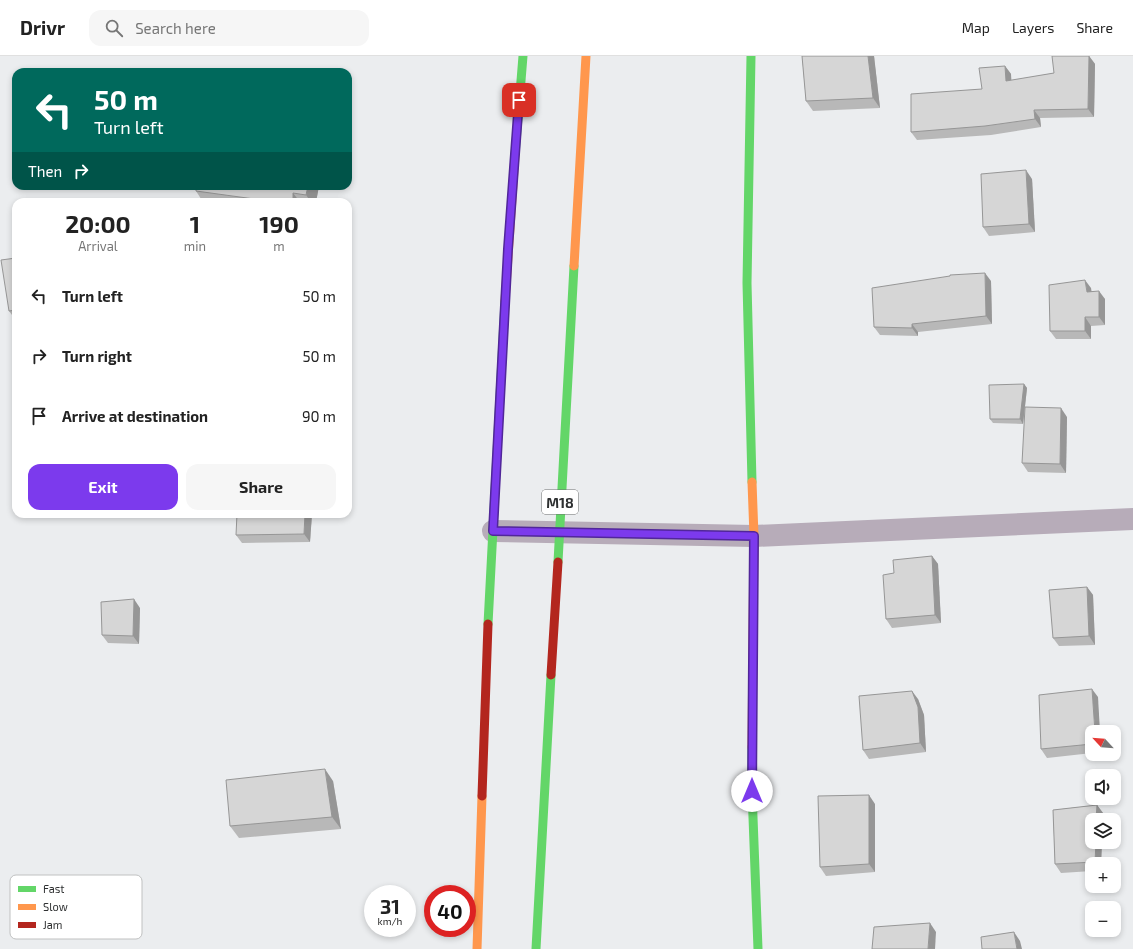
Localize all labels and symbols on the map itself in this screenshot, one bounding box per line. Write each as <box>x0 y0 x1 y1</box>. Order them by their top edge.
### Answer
pin <box>502 83 536 117</box>
road number: M18 <box>542 490 578 514</box>
north arrow <box>1085 725 1121 761</box>
position arrow <box>731 770 773 812</box>
legend <box>10 875 142 939</box>
text: Fast <box>43 882 65 895</box>
speed limit sign: 40 <box>424 885 476 937</box>
text: Slow <box>43 900 68 913</box>
text: Jam <box>43 918 62 931</box>

